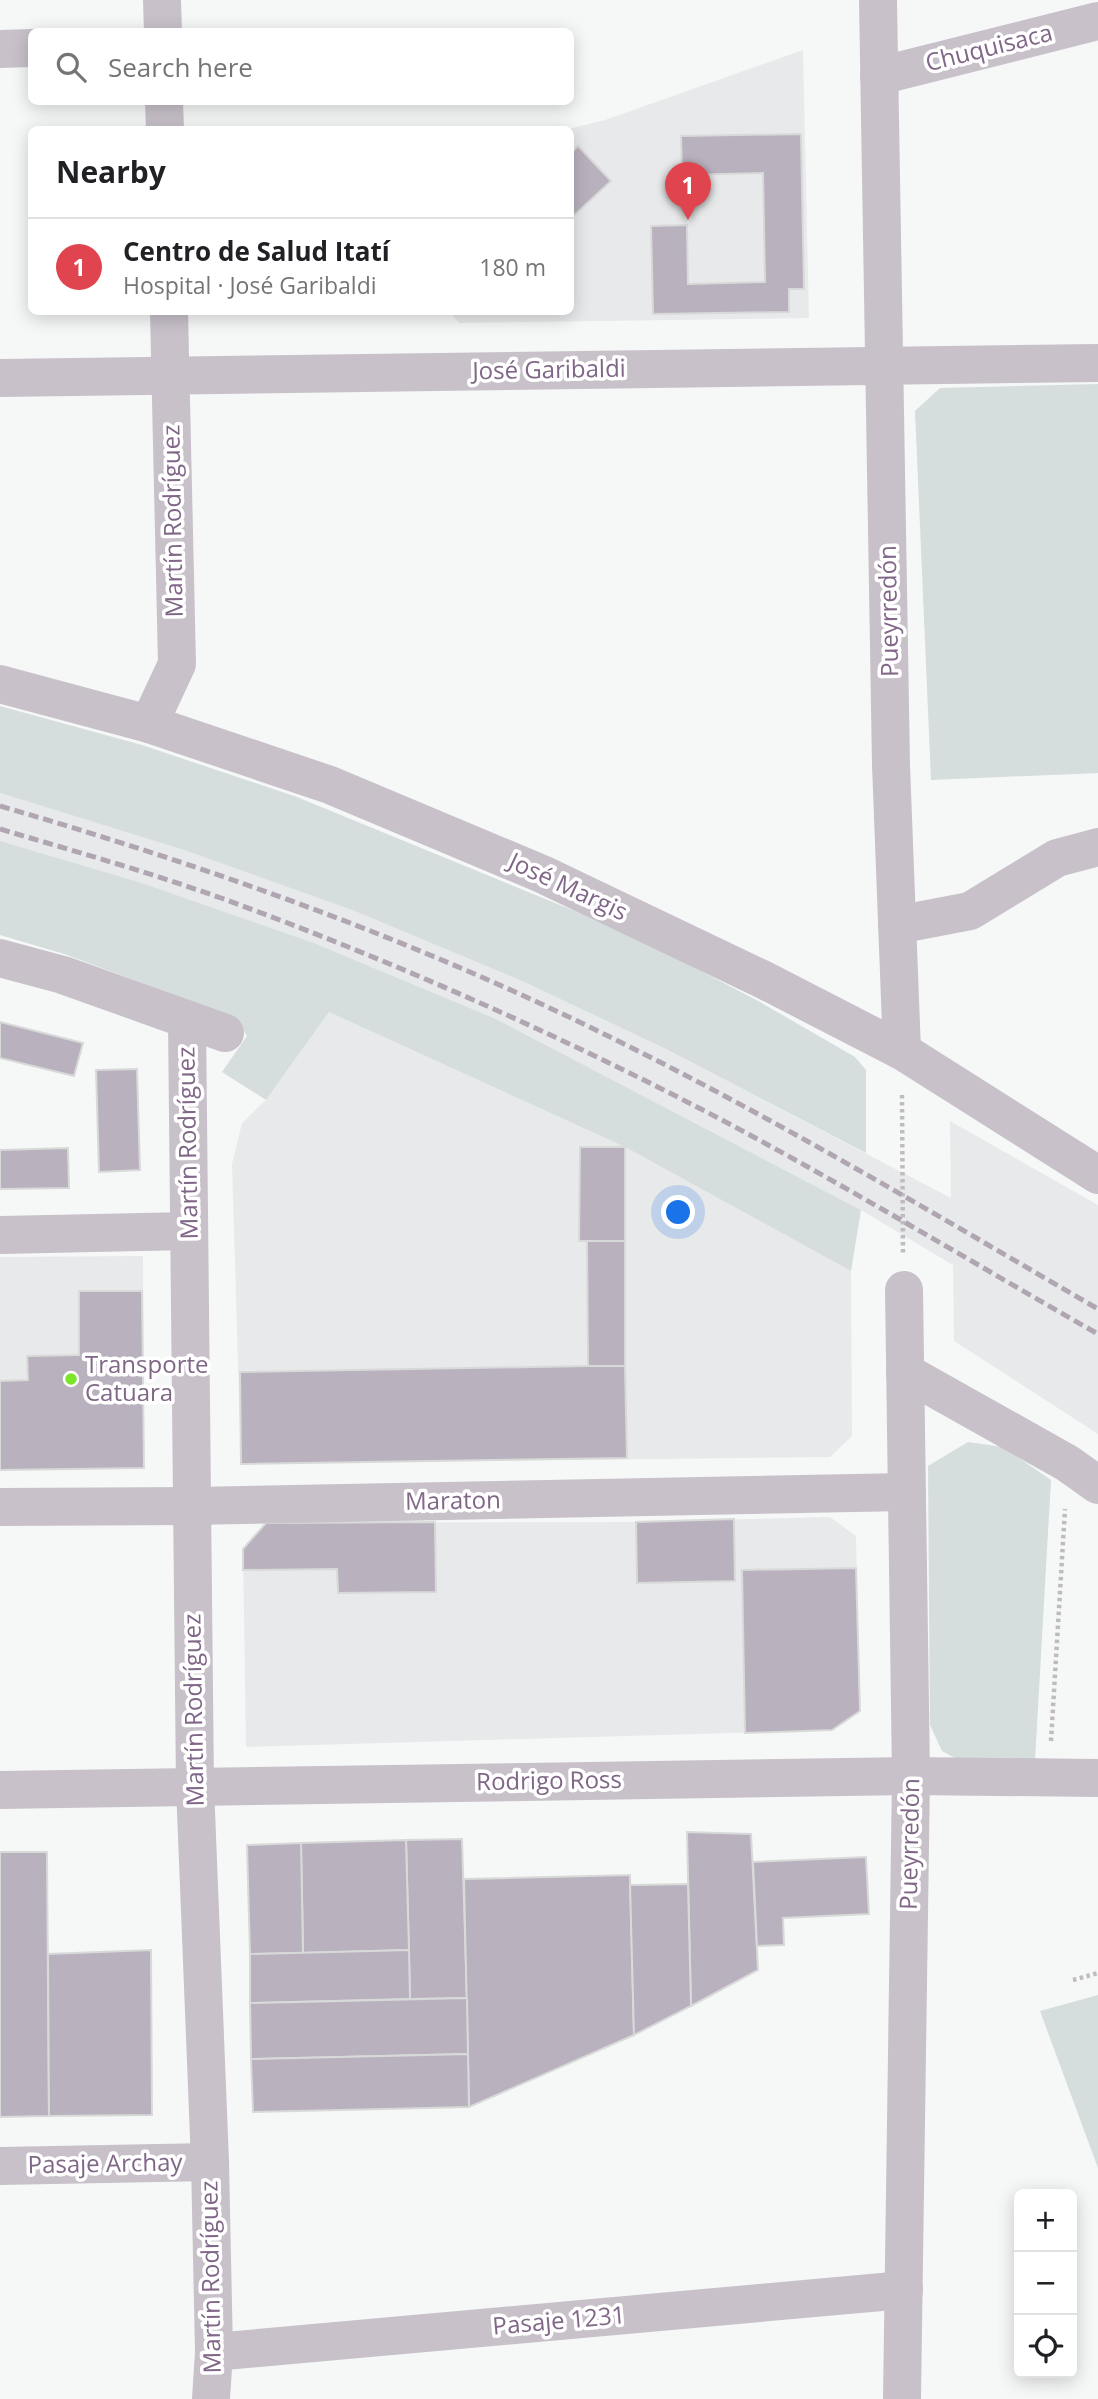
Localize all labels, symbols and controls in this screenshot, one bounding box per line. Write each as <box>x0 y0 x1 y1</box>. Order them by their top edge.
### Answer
street label: Chuquisaca <box>922 15 1056 78</box>
search box <box>28 28 574 105</box>
icon: search <box>52 48 90 86</box>
text: Search here <box>108 49 253 85</box>
text: Nearby <box>56 151 166 192</box>
pin: 1 <box>665 162 711 220</box>
text: Centro de Salud Itatí <box>123 233 390 269</box>
text: 1 <box>72 251 86 283</box>
text: 180 m <box>479 251 546 283</box>
text: Hospital · José Garibaldi <box>123 269 377 301</box>
street label: José Garibaldi <box>470 351 626 386</box>
street label: Martín Rodríguez <box>153 424 190 618</box>
street label: Pueyrredón <box>870 545 905 677</box>
street label: José Margis <box>502 843 633 927</box>
street label: Martín Rodríguez <box>168 1046 205 1240</box>
your location <box>661 1195 695 1229</box>
place label: Transporte Catuara <box>85 1347 208 1408</box>
marker: Transporte Catuara <box>63 1371 79 1387</box>
street label: Maraton <box>405 1482 501 1517</box>
street label: Martín Rodríguez <box>174 1613 211 1807</box>
street label: Rodrigo Ross <box>476 1762 622 1797</box>
street label: Pueyrredón <box>891 1778 926 1910</box>
street label: Pasaje Archay <box>27 2145 184 2180</box>
street label: Martín Rodríguez <box>191 2180 228 2374</box>
map controls <box>1014 2189 1077 2378</box>
button: + <box>1014 2189 1077 2252</box>
button: − <box>1014 2252 1077 2315</box>
street label: Pasaje 1231 <box>491 2297 627 2342</box>
button: locate <box>1014 2315 1077 2378</box>

